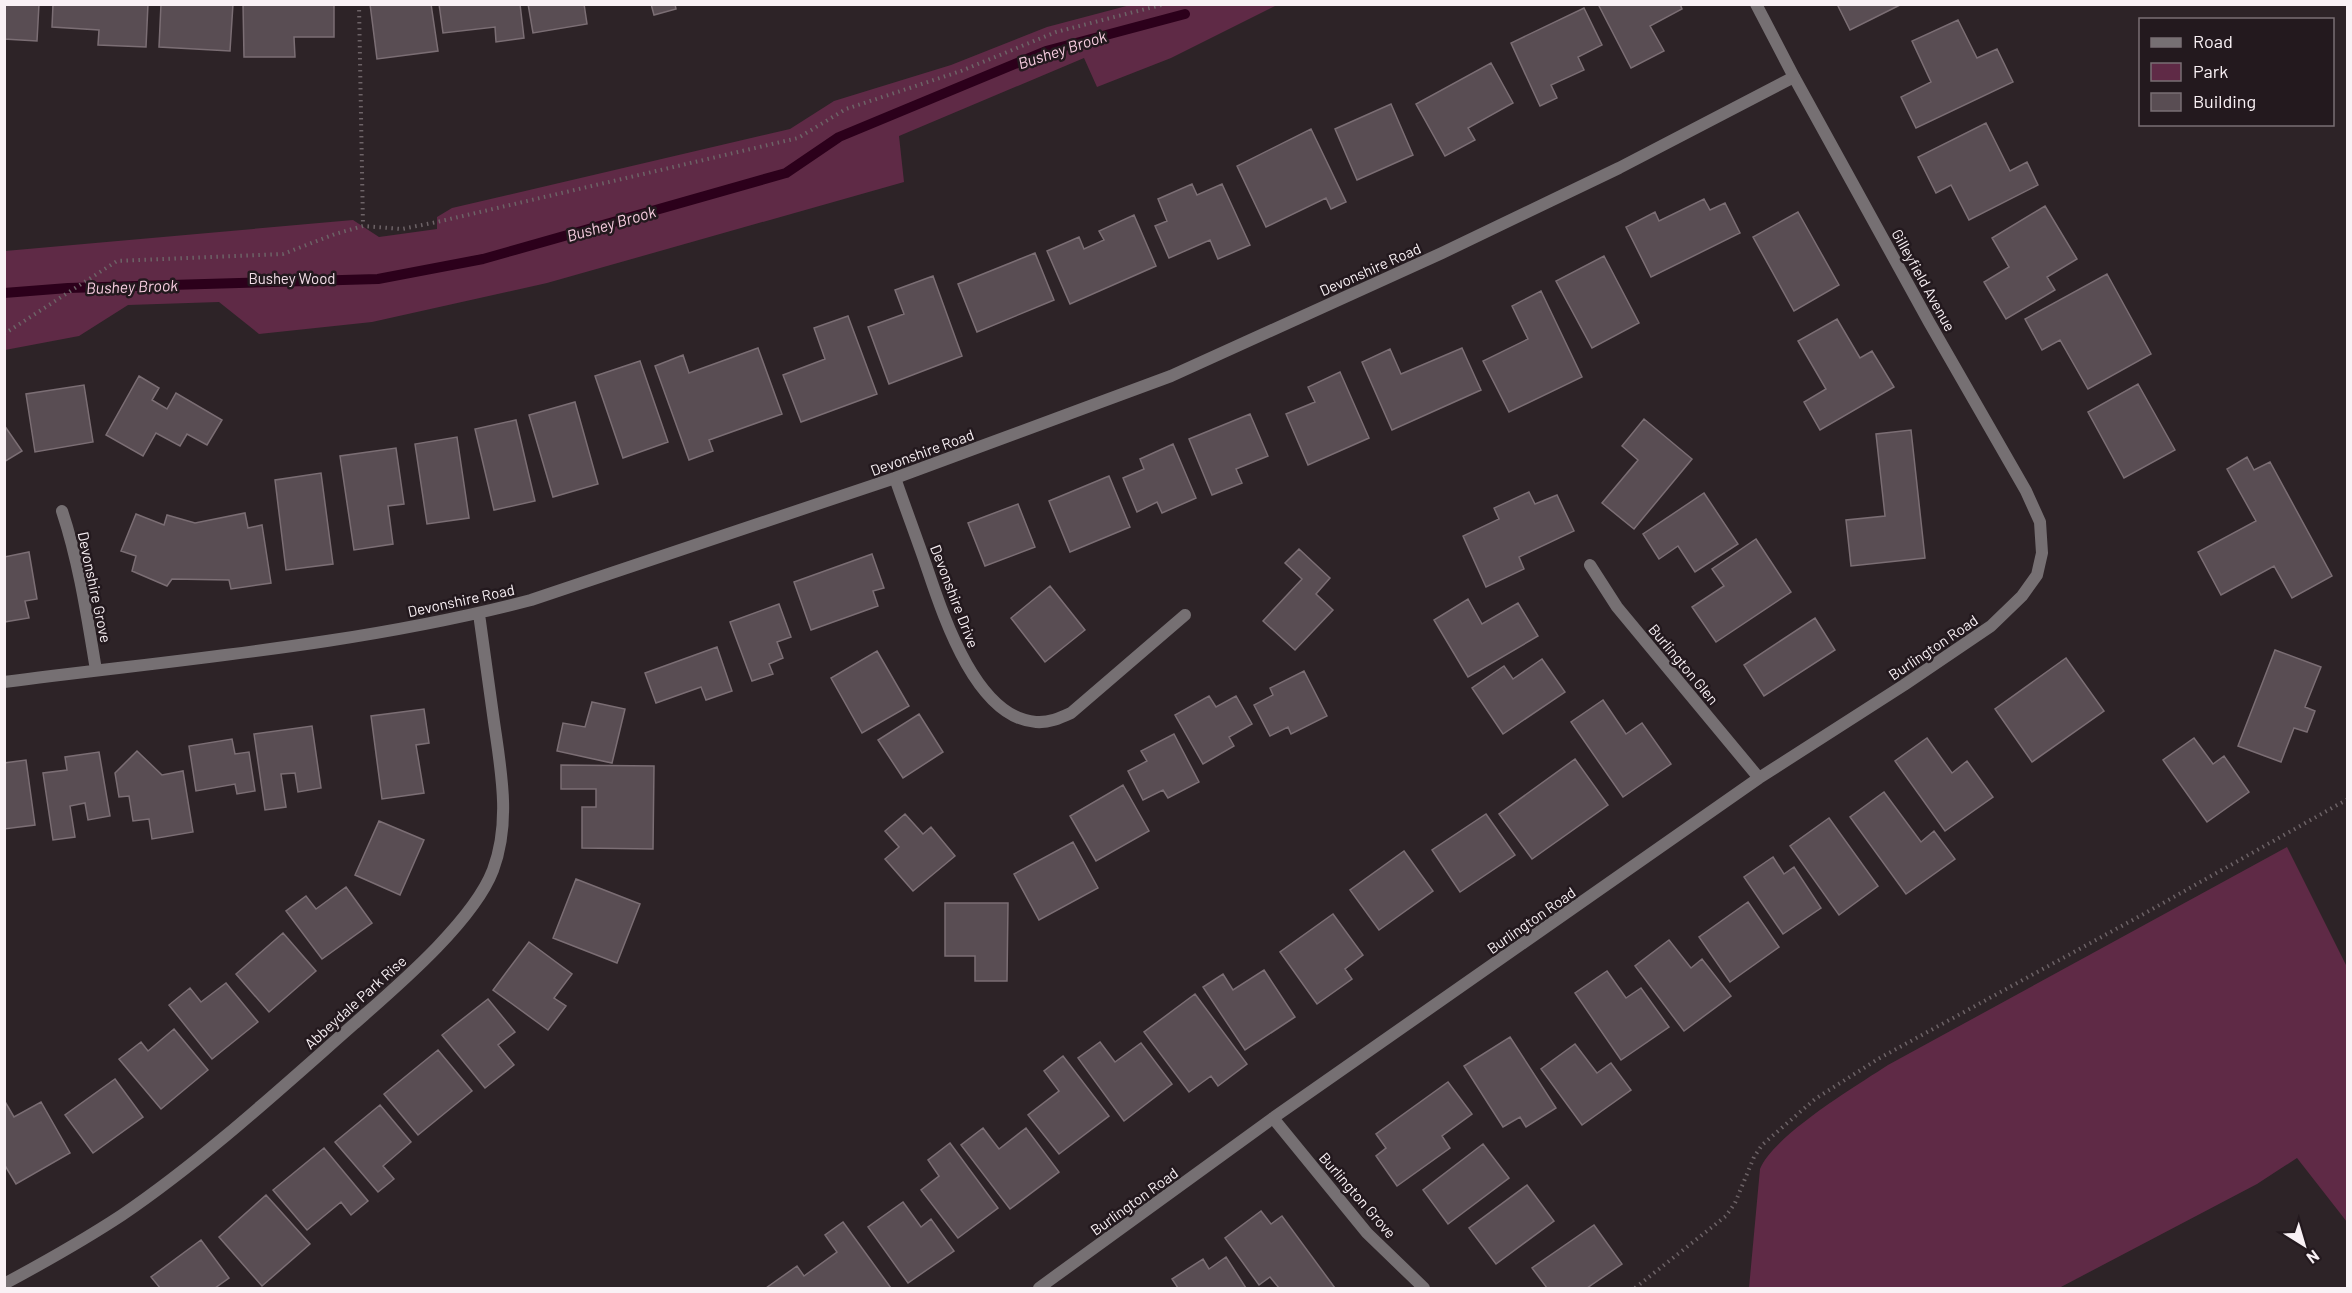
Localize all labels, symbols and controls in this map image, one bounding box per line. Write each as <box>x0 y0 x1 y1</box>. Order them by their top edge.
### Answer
legend <box>2139 18 2334 126</box>
water label: Bushey Brook <box>1015 26 1109 72</box>
text: Road <box>2193 30 2233 52</box>
text: Park <box>2193 60 2228 82</box>
text: Building <box>2193 90 2256 112</box>
water label: Bushey Brook <box>564 201 658 245</box>
street label: Gilleyfield Avenue <box>1888 226 1960 334</box>
street label: Devonshire Road <box>1317 239 1423 299</box>
park label: Bushey Wood <box>248 269 336 287</box>
water label: Bushey Brook <box>86 275 178 297</box>
street label: Devonshire Road <box>868 425 976 479</box>
street label: Devonshire Grove <box>74 530 116 644</box>
street label: Devonshire Drive <box>927 542 983 650</box>
street label: Devonshire Road <box>406 580 516 620</box>
street label: Burlington Road <box>1885 611 1981 683</box>
street label: Burlington Glen <box>1645 620 1723 708</box>
street label: Burlington Road <box>1483 883 1579 957</box>
street label: Abbeydale Park Rise <box>300 952 410 1052</box>
street label: Burlington Grove <box>1316 1148 1400 1242</box>
street label: Burlington Road <box>1087 1163 1181 1239</box>
north arrow <box>2274 1215 2334 1275</box>
text: N <box>2303 1247 2323 1268</box>

